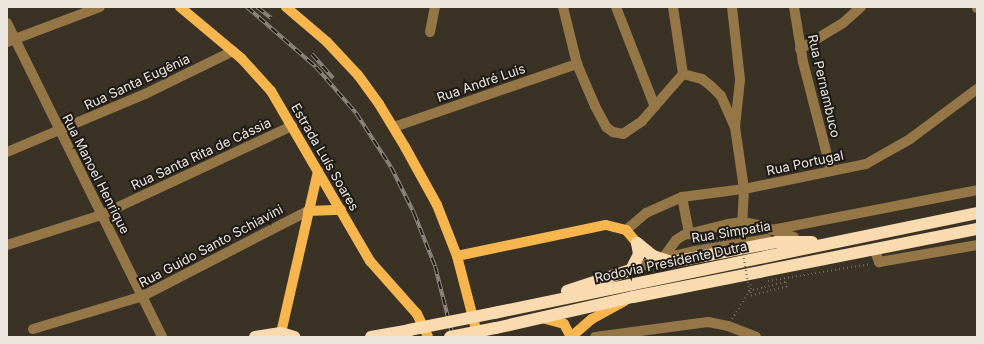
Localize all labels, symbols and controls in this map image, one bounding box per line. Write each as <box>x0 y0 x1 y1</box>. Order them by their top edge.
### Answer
street label: Rua Pernambuco <box>805 33 843 139</box>
street label: Rua Santa Eugênia <box>82 51 192 113</box>
street label: Rua André Luis <box>435 61 527 105</box>
street label: Estrada Luís Soares <box>288 101 362 213</box>
street label: Rua Manoel Henrique <box>59 112 133 236</box>
street label: Rua Santa Rita de Cássia <box>129 115 273 193</box>
street label: Rua Portugal <box>765 147 845 179</box>
street label: Rua Guido Santo Schiavini <box>136 201 286 291</box>
street label: Rua Simpatia <box>690 218 772 246</box>
street label: Rodovia Presidente Dutra <box>593 238 749 286</box>

